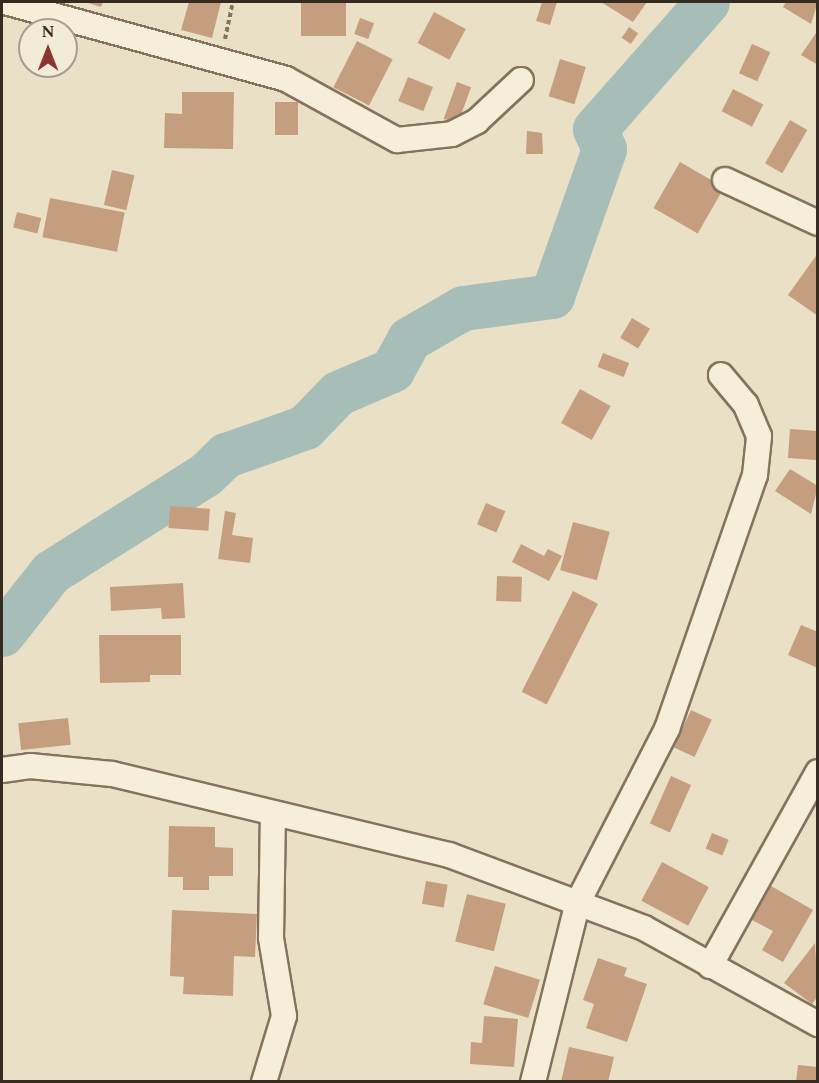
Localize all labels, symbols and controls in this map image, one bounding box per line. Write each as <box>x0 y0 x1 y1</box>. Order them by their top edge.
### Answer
north arrow <box>18 18 78 78</box>
text: N <box>41 20 55 44</box>

